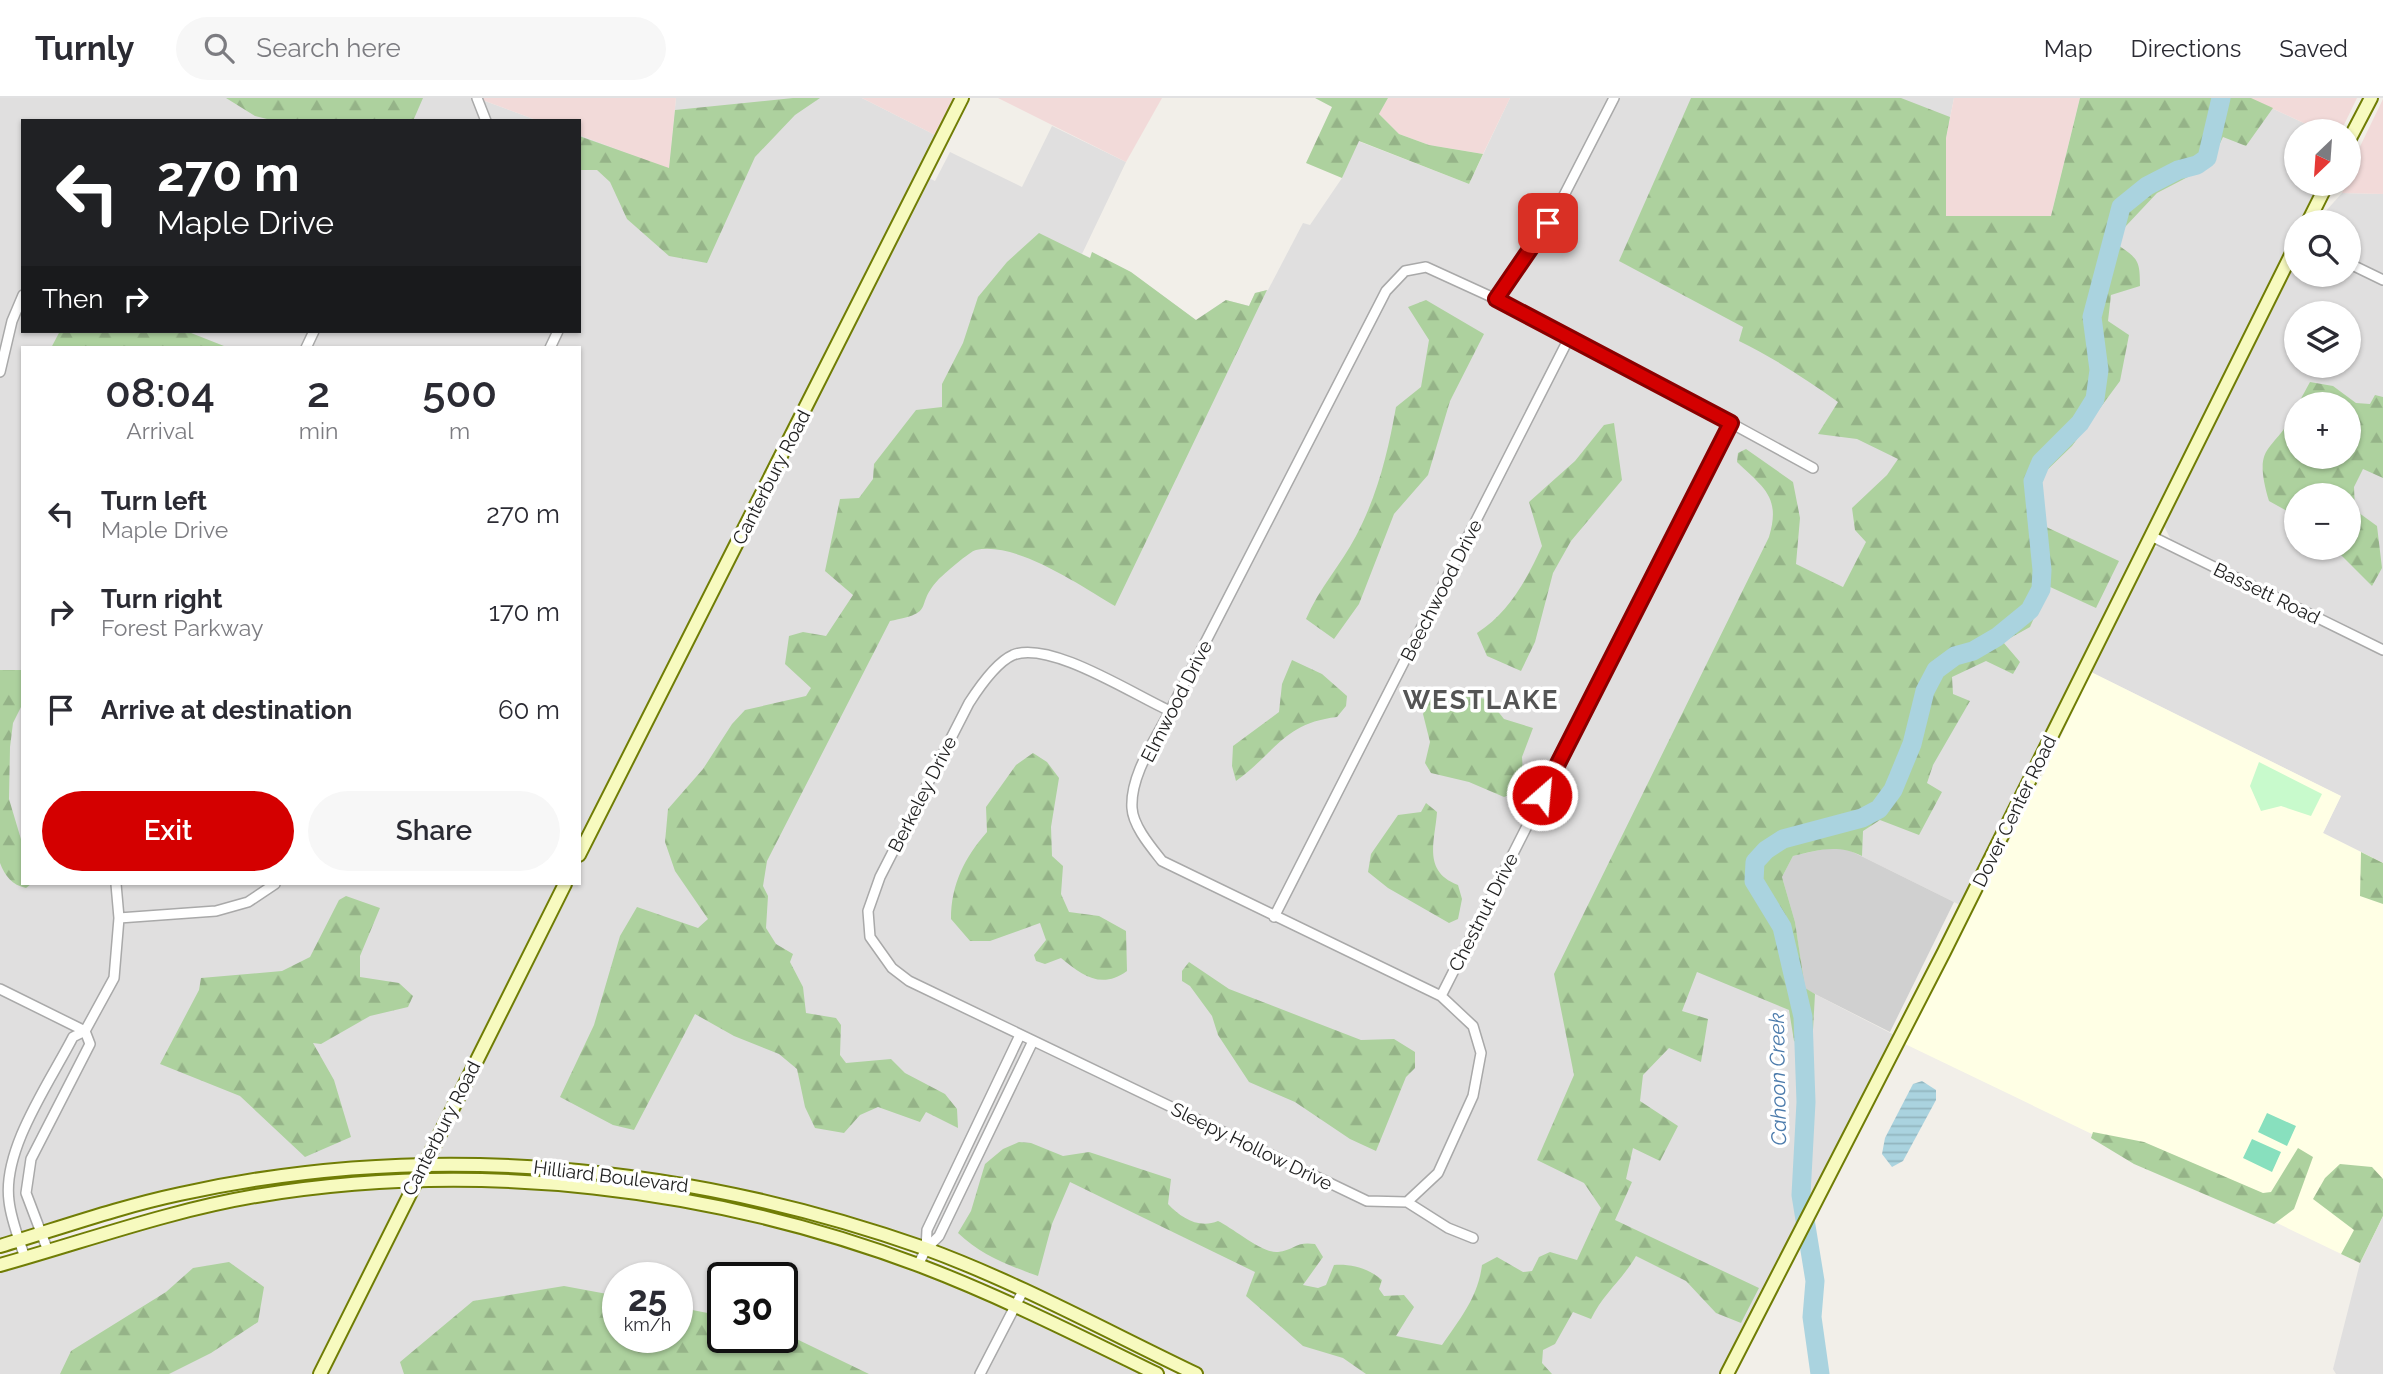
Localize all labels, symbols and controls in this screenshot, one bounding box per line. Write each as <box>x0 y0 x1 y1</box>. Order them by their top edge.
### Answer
search box <box>176 17 666 80</box>
text: Turnly <box>35 29 134 68</box>
icon: search <box>200 29 238 67</box>
text: Search here <box>256 33 401 63</box>
text: Map <box>2044 34 2093 63</box>
text: Directions <box>2131 34 2241 63</box>
text: Saved <box>2279 34 2348 63</box>
north arrow <box>2284 119 2361 196</box>
map controls <box>2284 119 2361 560</box>
text: 270 m <box>157 145 300 202</box>
icon: left <box>42 147 133 238</box>
pin <box>1518 193 1578 253</box>
text: Maple Drive <box>157 204 334 241</box>
icon: arrive <box>1529 204 1567 242</box>
button: search <box>2284 210 2361 287</box>
icon: right <box>117 280 155 318</box>
text: Then <box>42 284 103 314</box>
button: layers <box>2284 301 2361 378</box>
text: 08:04 <box>105 368 215 417</box>
text: 2 <box>307 368 330 417</box>
text: 500 <box>422 368 497 417</box>
button: + <box>2284 392 2361 469</box>
street label: Canterbury Road <box>728 406 814 548</box>
text: Arrival <box>126 417 194 444</box>
text: min <box>299 417 338 444</box>
text: m <box>449 417 470 444</box>
button: − <box>2284 483 2361 560</box>
text: Turn left <box>101 486 207 516</box>
icon: left <box>42 495 80 533</box>
text: 270 m <box>486 499 560 529</box>
text: Maple Drive <box>101 516 228 543</box>
street label: Beechwood Drive <box>1396 516 1486 664</box>
street label: Bassett Road <box>2210 558 2324 628</box>
text: Turn right <box>101 584 222 614</box>
icon: right <box>42 593 80 631</box>
text: 170 m <box>489 597 560 627</box>
text: Forest Parkway <box>101 614 263 641</box>
street label: Elmwood Drive <box>1136 636 1216 766</box>
district label: WESTLAKE <box>1403 685 1559 715</box>
icon: arrive <box>42 691 80 729</box>
text: Arrive at destination <box>101 695 352 725</box>
text: 60 m <box>498 695 560 725</box>
street label: Berkeley Drive <box>883 732 961 856</box>
street label: Dover Center Road <box>1968 732 2060 890</box>
position arrow <box>1505 758 1579 832</box>
button: Exit <box>42 791 294 871</box>
button: Share <box>308 791 560 871</box>
street label: Chestnut Drive <box>1444 849 1522 975</box>
water label: Cahoon Creek <box>1764 1012 1791 1146</box>
street label: Canterbury Road <box>398 1057 484 1199</box>
street label: Sleepy Hollow Drive <box>1168 1097 1336 1195</box>
street label: Hilliard Boulevard <box>532 1156 690 1196</box>
speed limit sign: 30 <box>707 1262 798 1353</box>
text: 25 <box>628 1278 667 1319</box>
text: km/h <box>624 1314 671 1335</box>

